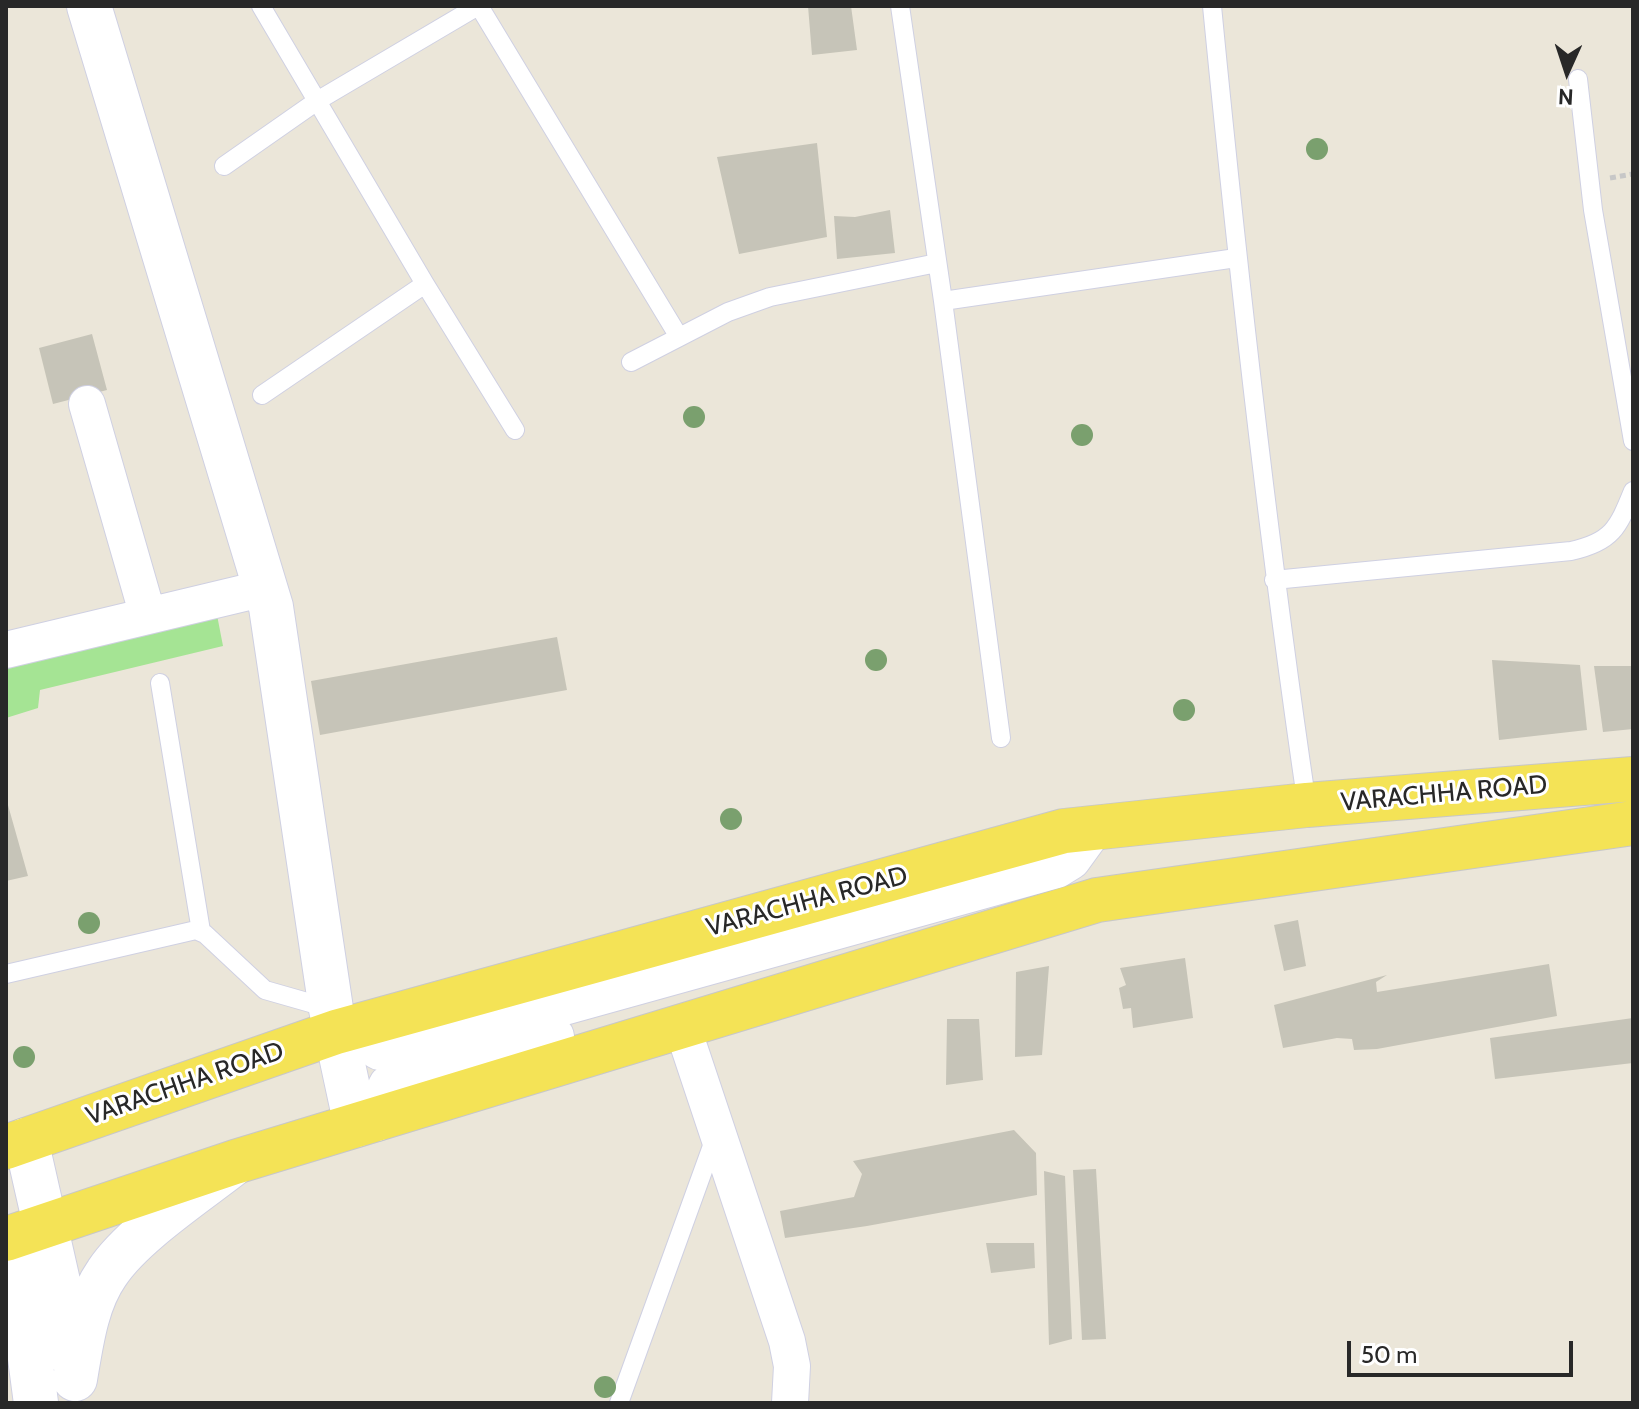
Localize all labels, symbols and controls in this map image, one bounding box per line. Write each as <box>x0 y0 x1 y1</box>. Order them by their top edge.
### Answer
north arrow <box>1527 32 1607 112</box>
text: N <box>1557 83 1574 110</box>
street label: VARACHHA ROAD <box>1340 769 1548 819</box>
street label: VARACHHA ROAD <box>703 860 911 944</box>
street label: VARACHHA ROAD <box>82 1036 288 1132</box>
scale bar <box>1351 1325 1577 1375</box>
text: 50 m <box>1361 1340 1417 1369</box>

